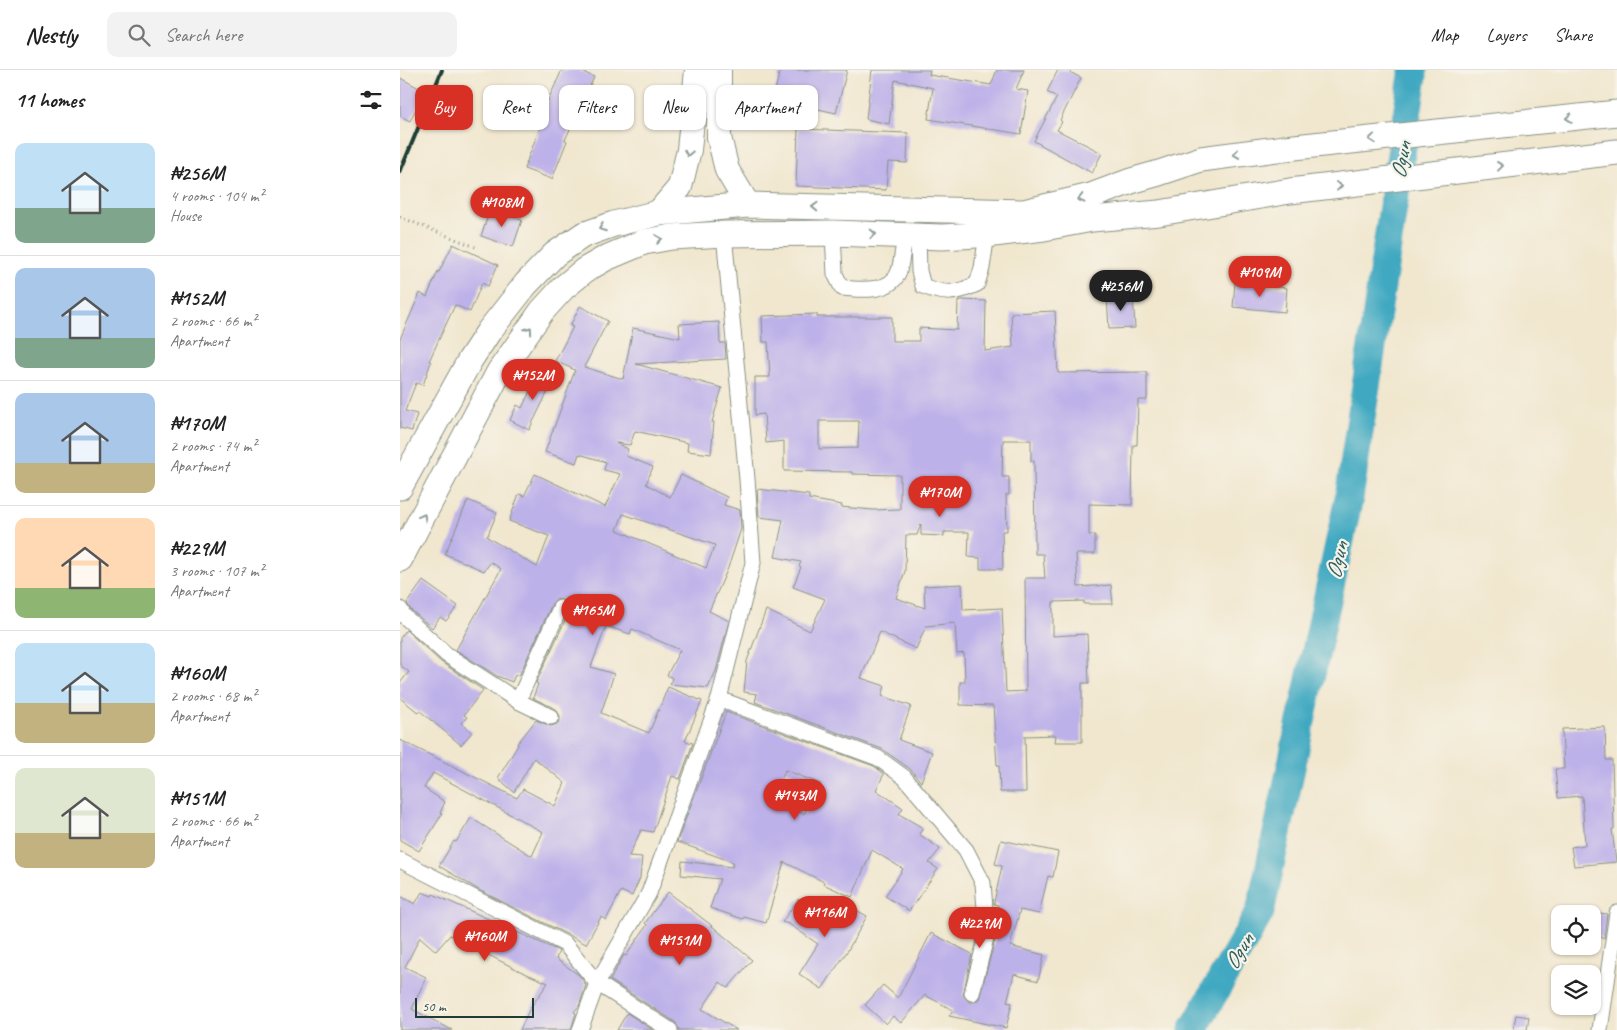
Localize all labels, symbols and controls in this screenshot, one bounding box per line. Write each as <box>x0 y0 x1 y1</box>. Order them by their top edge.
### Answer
search box <box>107 12 457 57</box>
text: Nestly <box>25 20 77 50</box>
icon: search <box>125 21 153 49</box>
text: Search here <box>165 23 242 47</box>
text: Map <box>1431 24 1459 46</box>
text: Layers <box>1487 24 1526 46</box>
text: Share <box>1554 24 1592 46</box>
chip: Buy <box>415 85 473 130</box>
chip: Rent <box>483 85 549 130</box>
chip: Filters <box>559 85 634 130</box>
chip: New <box>644 85 706 130</box>
chip: Apartment <box>716 85 818 130</box>
icon: filters <box>357 86 385 114</box>
text: 11 homes <box>15 87 84 113</box>
one-way arrow <box>1564 112 1572 123</box>
one-way arrow <box>1368 133 1376 144</box>
water label: Ogun <box>1384 138 1418 181</box>
one-way arrow <box>1232 148 1240 159</box>
one-way arrow <box>683 149 694 158</box>
text: ₦256M <box>170 160 224 186</box>
one-way arrow <box>1497 161 1505 172</box>
icon: home <box>55 163 115 223</box>
one-way arrow <box>1335 181 1343 192</box>
text: 4 rooms · 104 m² <box>170 186 264 206</box>
pin: ₦108M <box>467 186 537 228</box>
text: ₦108M <box>481 192 523 212</box>
one-way arrow <box>1076 193 1085 204</box>
one-way arrow <box>811 202 818 212</box>
text: House <box>170 206 201 226</box>
one-way arrow <box>599 222 607 232</box>
one-way arrow <box>870 229 878 240</box>
one-way arrow <box>654 235 663 245</box>
pin: ₦109M <box>1225 256 1295 298</box>
text: ₦109M <box>1240 262 1280 282</box>
pin: ₦256M <box>1086 270 1156 312</box>
text: ₦256M <box>1100 276 1142 296</box>
text: ₦152M <box>170 285 224 311</box>
icon: home <box>55 288 115 348</box>
text: 2 rooms · 66 m² <box>170 311 256 331</box>
one-way arrow <box>523 326 532 336</box>
text: Apartment <box>170 331 229 351</box>
pin: ₦152M <box>498 358 568 401</box>
text: ₦152M <box>513 365 553 385</box>
text: ₦170M <box>170 410 224 436</box>
icon: home <box>55 413 115 473</box>
text: 2 rooms · 74 m² <box>170 436 256 456</box>
text: Apartment <box>170 456 229 476</box>
pin: ₦170M <box>905 476 975 518</box>
text: ₦170M <box>919 482 961 502</box>
one-way arrow <box>417 513 427 522</box>
text: ₦229M <box>170 535 224 561</box>
water label: Ogun <box>1319 537 1355 581</box>
icon: home <box>55 538 115 598</box>
text: 3 rooms · 107 m² <box>170 561 264 581</box>
text: Apartment <box>170 581 229 601</box>
pin: ₦165M <box>558 594 628 636</box>
text: ₦165M <box>572 600 614 620</box>
text: ₦160M <box>170 660 224 686</box>
icon: home <box>55 663 115 723</box>
text: 2 rooms · 68 m² <box>170 686 256 706</box>
text: Apartment <box>170 706 229 726</box>
pin: ₦143M <box>760 778 830 821</box>
text: ₦151M <box>170 785 224 811</box>
text: ₦143M <box>774 785 816 805</box>
icon: home <box>55 788 115 848</box>
text: 2 rooms · 66 m² <box>170 811 256 831</box>
text: Apartment <box>170 831 229 851</box>
pin: ₦116M <box>790 896 860 938</box>
text: ₦116M <box>804 902 846 922</box>
map controls <box>1551 905 1601 1015</box>
button: locate <box>1551 905 1601 955</box>
pin: ₦229M <box>945 906 1015 949</box>
text: ₦229M <box>960 913 1000 933</box>
pin: ₦160M <box>450 920 520 962</box>
pin: ₦151M <box>645 924 715 966</box>
text: ₦160M <box>464 926 506 946</box>
water label: Ogun <box>1217 927 1261 975</box>
text: ₦151M <box>660 930 700 950</box>
button: layers <box>1551 965 1601 1015</box>
scale bar <box>415 995 534 1018</box>
text: 50 m <box>422 998 446 1015</box>

